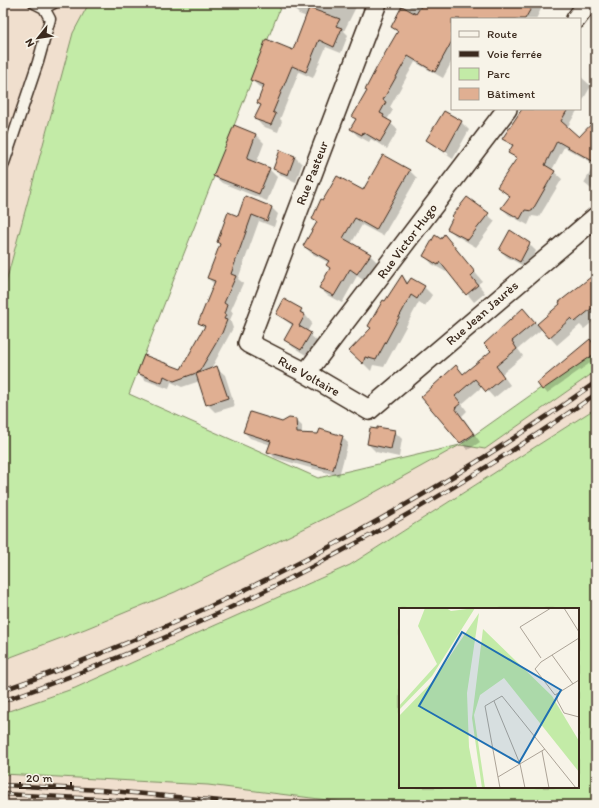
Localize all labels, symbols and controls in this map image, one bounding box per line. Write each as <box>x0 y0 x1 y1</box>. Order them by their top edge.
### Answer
north arrow <box>18 18 58 58</box>
legend <box>451 18 581 110</box>
text: Route <box>487 27 517 41</box>
text: N <box>22 36 37 49</box>
text: Voie ferrée <box>487 47 542 61</box>
text: Parc <box>487 67 510 81</box>
text: Bâtiment <box>487 87 536 101</box>
street label: Rue Pasteur <box>293 138 331 207</box>
street label: Rue Victor Hugo <box>374 200 440 282</box>
street label: Rue Jean Jaurès <box>443 278 521 348</box>
street label: Rue Voltaire <box>275 353 343 399</box>
inset map <box>399 608 579 788</box>
scale bar <box>20 764 71 790</box>
text: 20 m <box>26 771 53 785</box>

